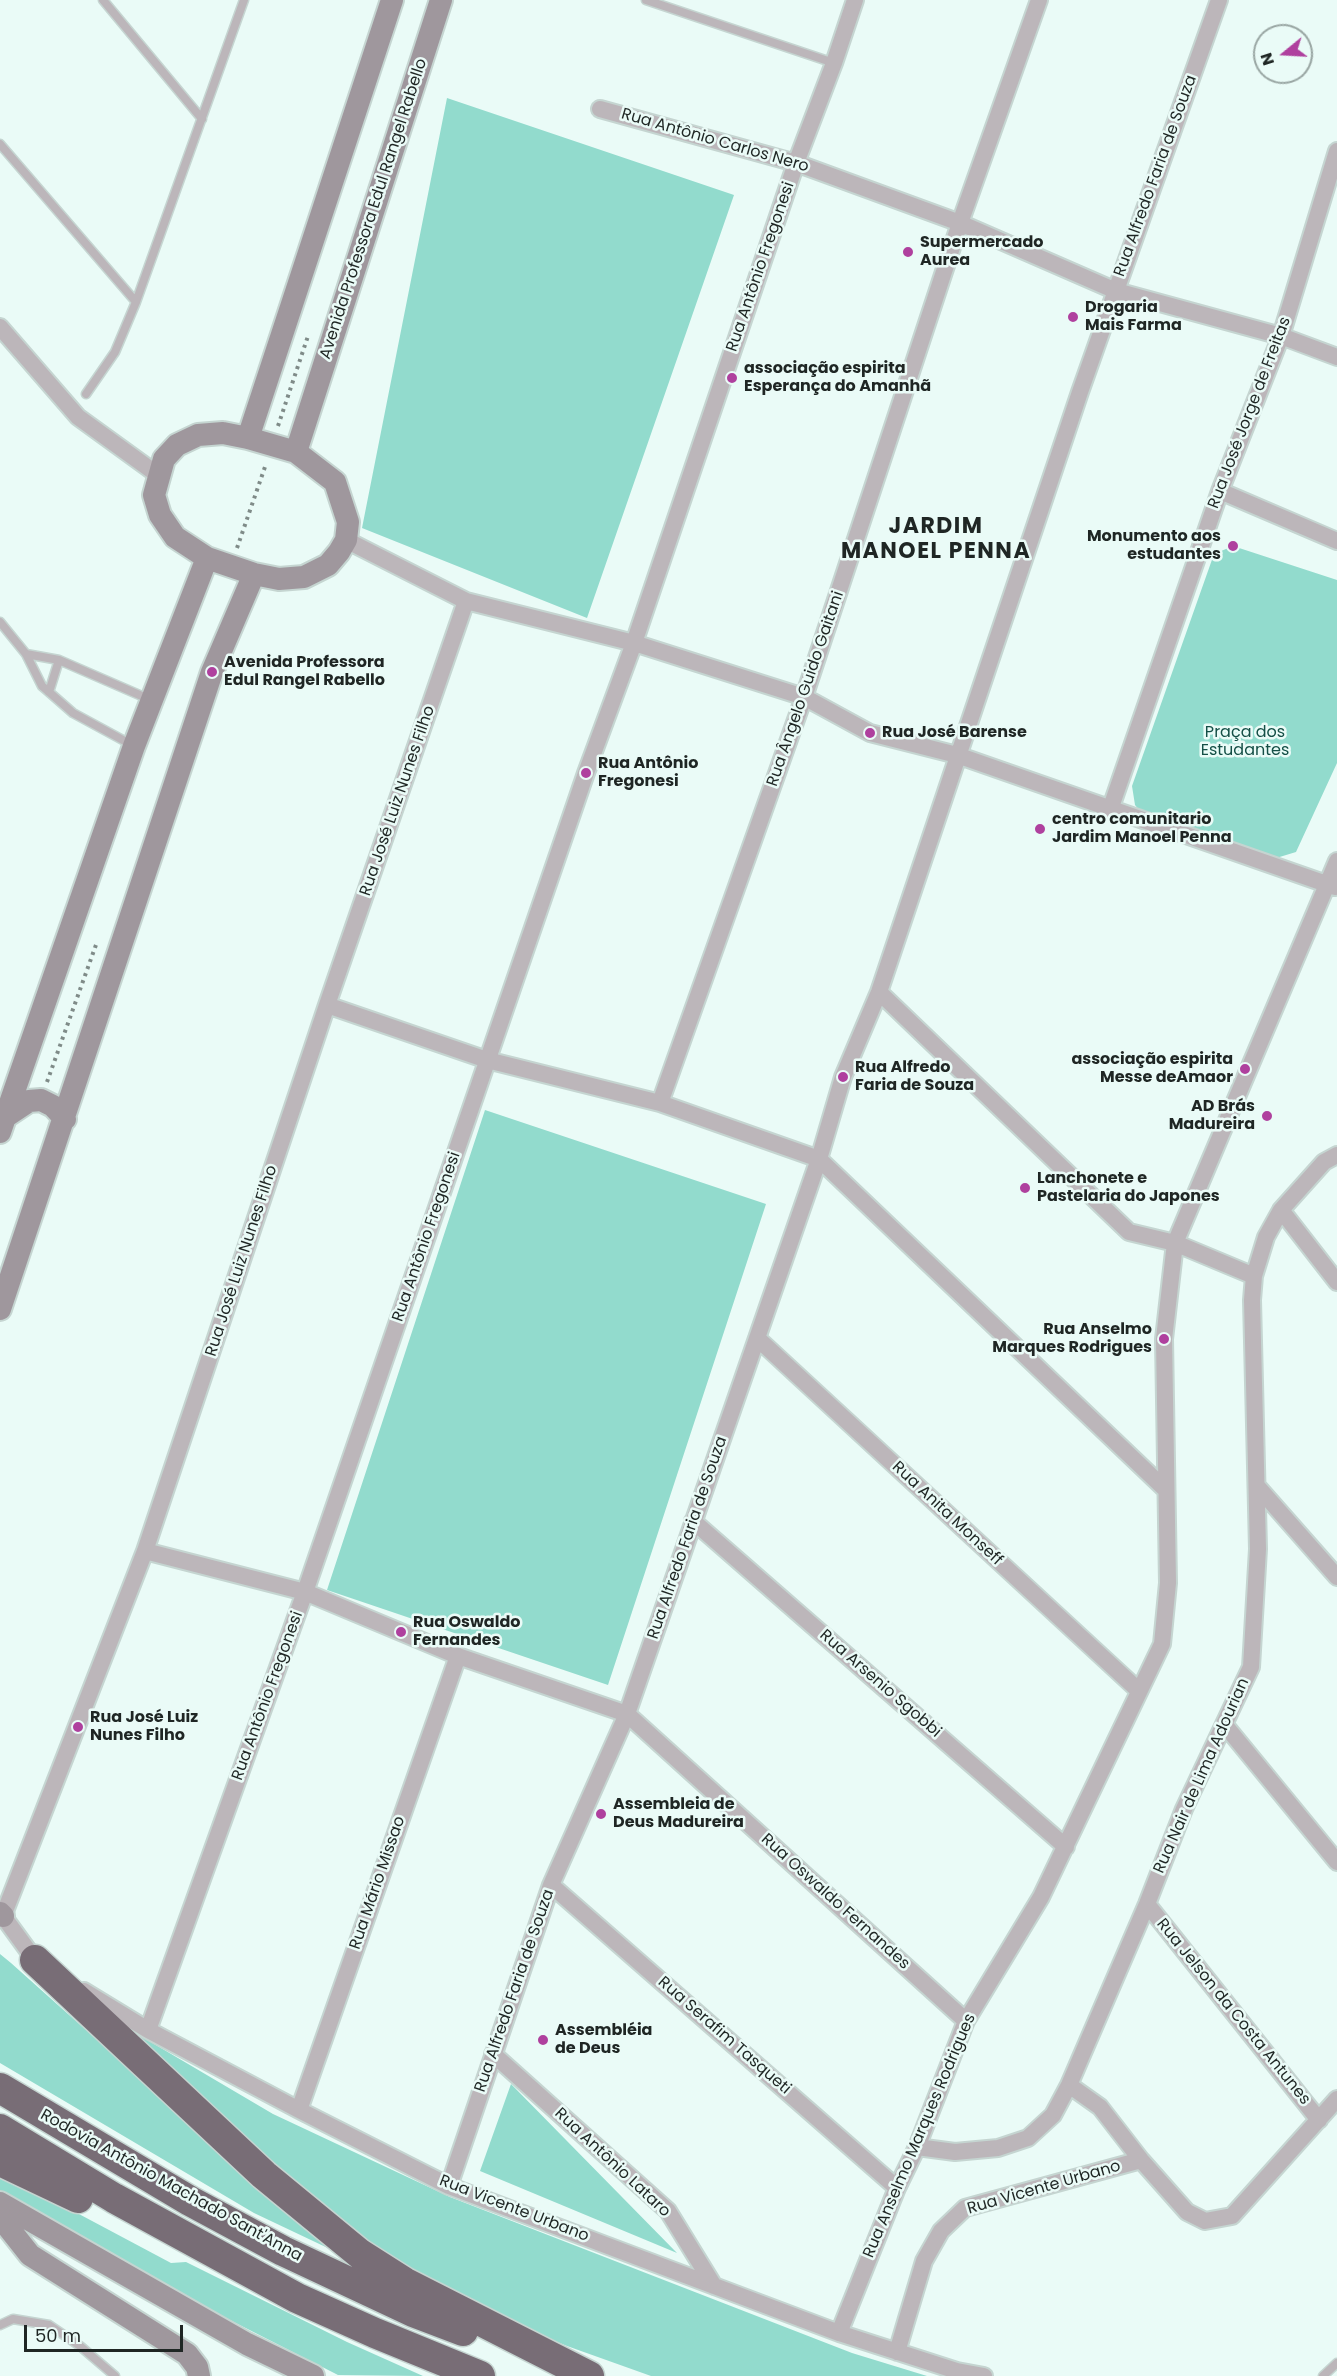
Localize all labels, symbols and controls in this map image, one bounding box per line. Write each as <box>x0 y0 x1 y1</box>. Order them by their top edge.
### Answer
north arrow <box>1253 24 1313 84</box>
text: N <box>1255 50 1280 68</box>
street label: Avenida Professora Edul Rangel Rabello <box>316 56 432 362</box>
street label: Rua Alfredo Faria de Souza <box>1111 73 1201 279</box>
street label: Rua Antônio Carlos Nero <box>619 105 811 177</box>
street label: Rua Antônio Fregonesi <box>723 180 799 354</box>
place label: Supermercado Aurea <box>920 233 1043 271</box>
marker: Supermercado Aurea <box>901 245 915 259</box>
place label: Drogaria Mais Farma <box>1085 298 1182 336</box>
marker: Drogaria Mais Farma <box>1066 310 1080 324</box>
street label: Rua José Jorge de Freitas <box>1205 314 1295 512</box>
place label: associação espirita Esperança do Amanhã <box>744 359 931 397</box>
marker: associação espirita Esperança do Amanhã <box>725 371 739 385</box>
district label: JARDIM MANOEL PENNA <box>841 514 1031 566</box>
place label: Monumento aos estudantes <box>1087 527 1221 565</box>
marker: Monumento aos estudantes <box>1226 539 1240 553</box>
street label: Rua Ângelo Guido Gaitani <box>764 589 848 789</box>
place label: Avenida Professora Edul Rangel Rabello <box>224 653 385 691</box>
marker: Avenida Professora Edul Rangel Rabello <box>205 665 219 679</box>
street label: Rua José Luiz Nunes Filho <box>356 703 440 899</box>
place label: Rua José Barense <box>882 723 1027 743</box>
park label: Praça dos Estudantes <box>1201 723 1289 761</box>
marker: Rua José Barense <box>863 726 877 740</box>
place label: Rua Antônio Fregonesi <box>598 754 698 792</box>
marker: Rua Antônio Fregonesi <box>579 766 593 780</box>
place label: centro comunitario Jardim Manoel Penna <box>1052 810 1232 848</box>
marker: centro comunitario Jardim Manoel Penna <box>1033 822 1047 836</box>
place label: associação espirita Messe deAmaor <box>1071 1050 1233 1088</box>
place label: Rua Alfredo Faria de Souza <box>855 1058 974 1096</box>
marker: associação espirita Messe deAmaor <box>1238 1062 1252 1076</box>
marker: Rua Alfredo Faria de Souza <box>836 1070 850 1084</box>
place label: AD Brás Madureira <box>1169 1097 1255 1135</box>
marker: AD Brás Madureira <box>1260 1109 1274 1123</box>
street label: Rua Antônio Fregonesi <box>389 1150 465 1324</box>
street label: Rua José Luiz Nunes Filho <box>202 1163 282 1359</box>
place label: Lanchonete e Pastelaria do Japones <box>1037 1169 1220 1207</box>
marker: Lanchonete e Pastelaria do Japones <box>1018 1181 1032 1195</box>
place label: Rua Anselmo Marques Rodrigues <box>992 1320 1152 1358</box>
marker: Rua Anselmo Marques Rodrigues <box>1157 1332 1171 1346</box>
street label: Rua Alfredo Faria de Souza <box>644 1434 732 1642</box>
street label: Rua Anita Monseff <box>888 1458 1006 1570</box>
street label: Rua Antônio Fregonesi <box>228 1609 308 1783</box>
place label: Rua Oswaldo Fernandes <box>413 1613 520 1651</box>
marker: Rua Oswaldo Fernandes <box>394 1625 408 1639</box>
street label: Rua Arsenio Sgobbi <box>815 1626 945 1742</box>
street label: Rua Nair de Lima Adourian <box>1150 1675 1254 1877</box>
place label: Rua José Luiz Nunes Filho <box>90 1708 198 1746</box>
marker: Rua José Luiz Nunes Filho <box>71 1720 85 1734</box>
place label: Assembleia de Deus Madureira <box>613 1795 744 1833</box>
marker: Assembleia de Deus Madureira <box>594 1807 608 1821</box>
street label: Rua Mário Missao <box>346 1814 410 1952</box>
street label: Rua Oswaldo Fernandes <box>757 1830 913 1974</box>
street label: Rua Alfredo Faria de Souza <box>471 1887 559 2095</box>
street label: Rua Jelson da Costa Antunes <box>1152 1915 1314 2109</box>
street label: Rua Serafim Tasqueti <box>654 1973 794 2099</box>
street label: Rua Anselmo Marques Rodrigues <box>860 2011 980 2261</box>
place label: Assembléia de Deus <box>555 2021 652 2059</box>
marker: Assembléia de Deus <box>536 2033 550 2047</box>
street label: Rua Antônio Lataro <box>550 2104 674 2222</box>
street label: Rodovia Antônio Machado Sant'Anna <box>37 2106 305 2266</box>
street label: Rua Vicente Urbano <box>965 2157 1123 2219</box>
street label: Rua Vicente Urbano <box>437 2172 591 2246</box>
scale bar <box>27 2313 186 2351</box>
text: 50 m <box>35 2323 81 2348</box>

